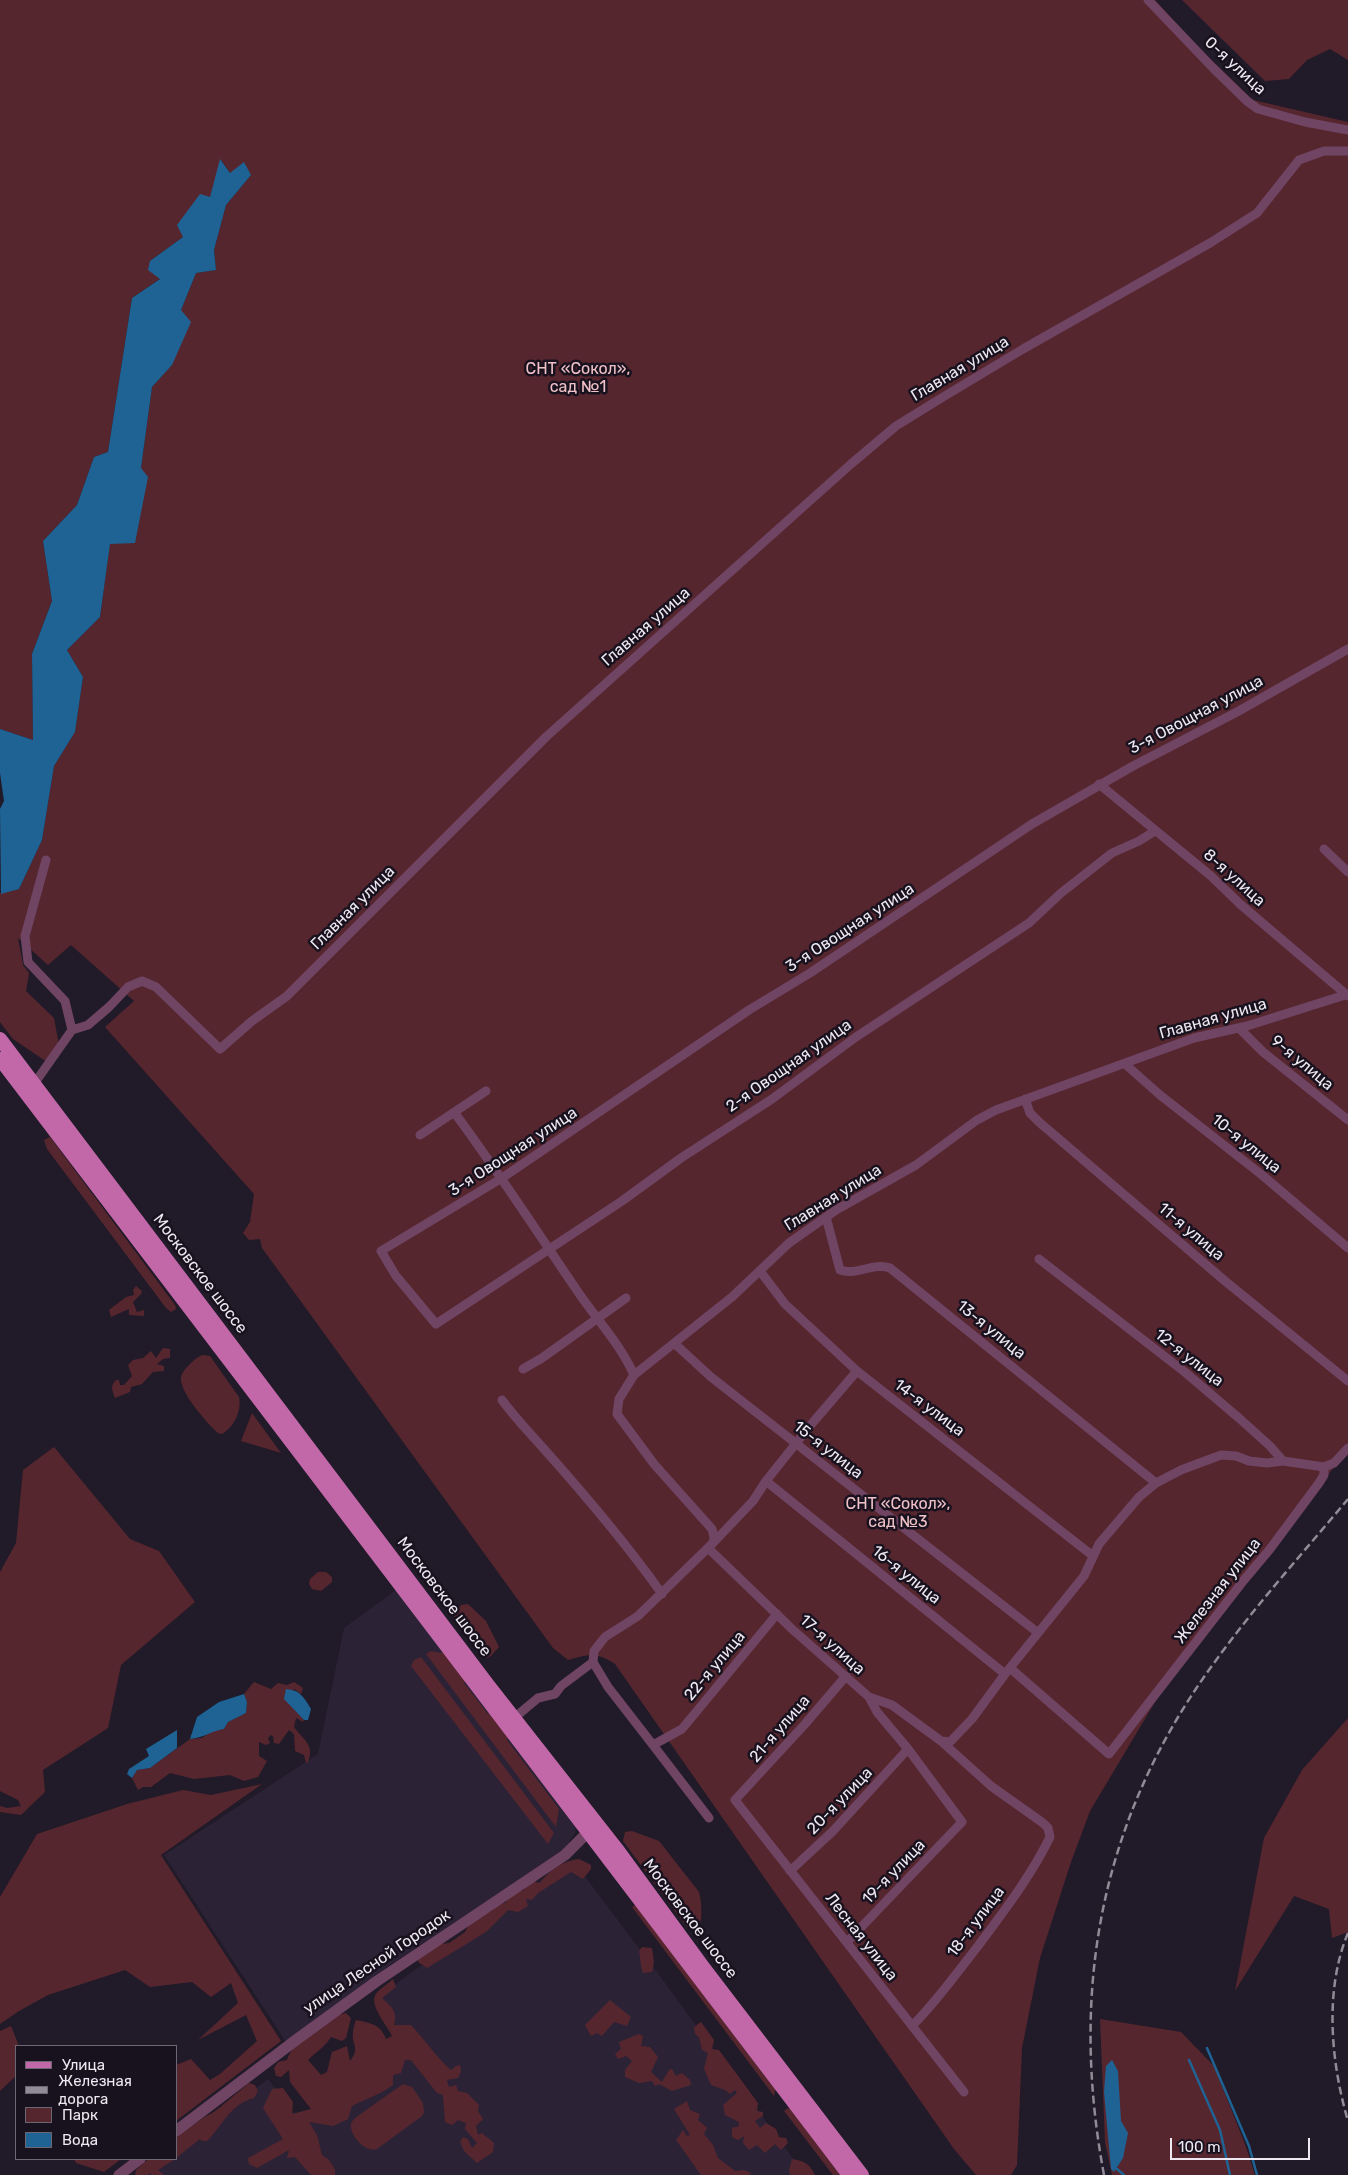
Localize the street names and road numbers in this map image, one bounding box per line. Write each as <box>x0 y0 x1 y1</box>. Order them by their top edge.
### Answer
street label: 0-я улица <box>1200 33 1270 99</box>
street label: Главная улица <box>908 332 1012 406</box>
street label: Главная улица <box>598 583 694 671</box>
street label: 3-я Овощная улица <box>1126 671 1266 759</box>
street label: 8-я улица <box>1199 845 1269 911</box>
street label: Главная улица <box>307 862 399 954</box>
street label: 3-я Овощная улица <box>782 879 918 977</box>
street label: Главная улица <box>1157 995 1269 1043</box>
street label: 2-я Овощная улица <box>723 1016 855 1116</box>
street label: 9-я улица <box>1267 1031 1337 1095</box>
street label: 3-я Овощная улица <box>445 1103 581 1201</box>
street label: 10-я улица <box>1208 1110 1284 1178</box>
street label: Главная улица <box>781 1161 885 1235</box>
street label: 11-я улица <box>1154 1199 1228 1265</box>
street label: Московское шоссе <box>149 1210 251 1338</box>
street label: 13-я улица <box>953 1296 1029 1364</box>
street label: 12-я улица <box>1151 1325 1227 1391</box>
street label: 14-я улица <box>890 1375 968 1441</box>
street label: 15-я улица <box>789 1417 867 1483</box>
street label: Московское шоссе <box>393 1533 495 1661</box>
street label: Железная улица <box>1171 1534 1265 1648</box>
street label: 16-я улица <box>868 1541 944 1609</box>
street label: 17-я улица <box>796 1611 868 1679</box>
street label: 22-я улица <box>680 1627 750 1705</box>
street label: 21-я улица <box>746 1692 814 1766</box>
street label: 20-я улица <box>803 1763 877 1839</box>
street label: 19-я улица <box>858 1836 930 1908</box>
street label: Московское шоссе <box>639 1855 741 1983</box>
street label: 18-я улица <box>943 1883 1009 1961</box>
street label: Лесная улица <box>821 1889 901 1985</box>
street label: улица Лесной Городок <box>300 1906 454 2018</box>

